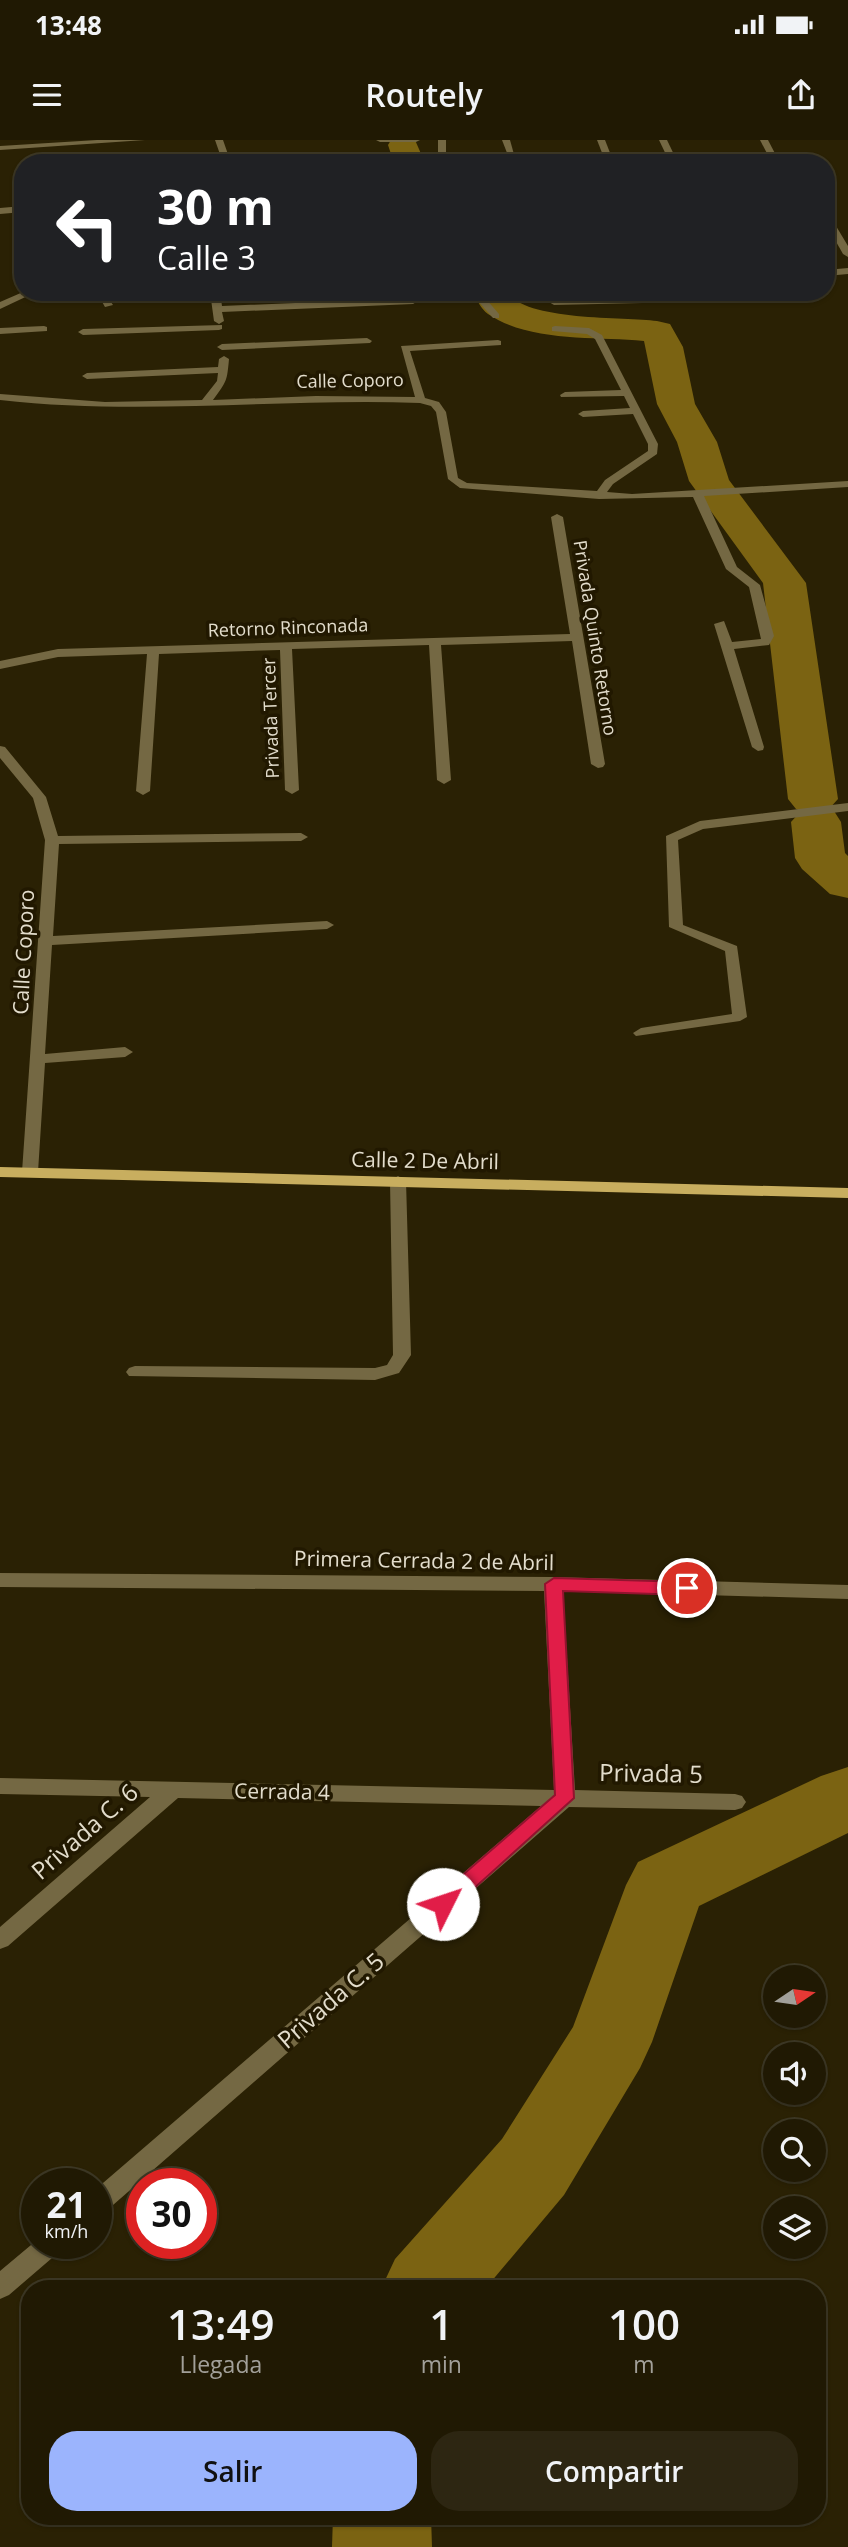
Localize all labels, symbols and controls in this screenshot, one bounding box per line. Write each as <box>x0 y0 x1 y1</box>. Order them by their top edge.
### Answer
text: 13:48 <box>35 7 102 43</box>
text: Routely <box>365 73 483 116</box>
icon: menu <box>28 76 66 114</box>
icon: share <box>782 76 820 114</box>
text: 30 m <box>157 173 274 239</box>
icon: left <box>42 182 133 273</box>
text: Calle 3 <box>157 236 256 279</box>
street label: Calle Coporo <box>296 367 404 393</box>
street label: Privada Quinto Retorno <box>569 538 623 737</box>
street label: Retorno Rinconada <box>207 612 369 642</box>
street label: Privada Tercer <box>256 657 284 779</box>
street label: Calle Coporo <box>6 889 40 1015</box>
street label: Calle 2 De Abril <box>351 1145 499 1175</box>
street label: Primera Cerrada 2 de Abril <box>294 1544 554 1576</box>
pin <box>657 1558 717 1618</box>
icon: arrive <box>668 1569 706 1607</box>
street label: Privada 5 <box>599 1755 703 1790</box>
street label: Privada C. 6 <box>24 1775 144 1886</box>
street label: Cerrada 4 <box>234 1776 330 1806</box>
position arrow <box>406 1867 480 1941</box>
street label: Privada C. 5 <box>270 1944 390 2055</box>
north arrow <box>763 1965 826 2028</box>
map controls <box>763 1965 826 2259</box>
button: sound <box>763 2042 826 2105</box>
button: search <box>763 2119 826 2182</box>
speed limit sign: 30 <box>126 2168 217 2259</box>
text: 21 <box>46 2181 87 2228</box>
button: layers <box>763 2196 826 2259</box>
text: km/h <box>45 2219 88 2243</box>
text: 13:49 <box>167 2295 275 2352</box>
text: 1 <box>429 2295 453 2352</box>
text: 100 <box>608 2295 680 2352</box>
text: Llegada <box>179 2348 262 2380</box>
text: min <box>421 2348 462 2380</box>
text: m <box>633 2348 655 2380</box>
button: Salir <box>49 2431 417 2511</box>
button: Compartir <box>431 2431 798 2511</box>

